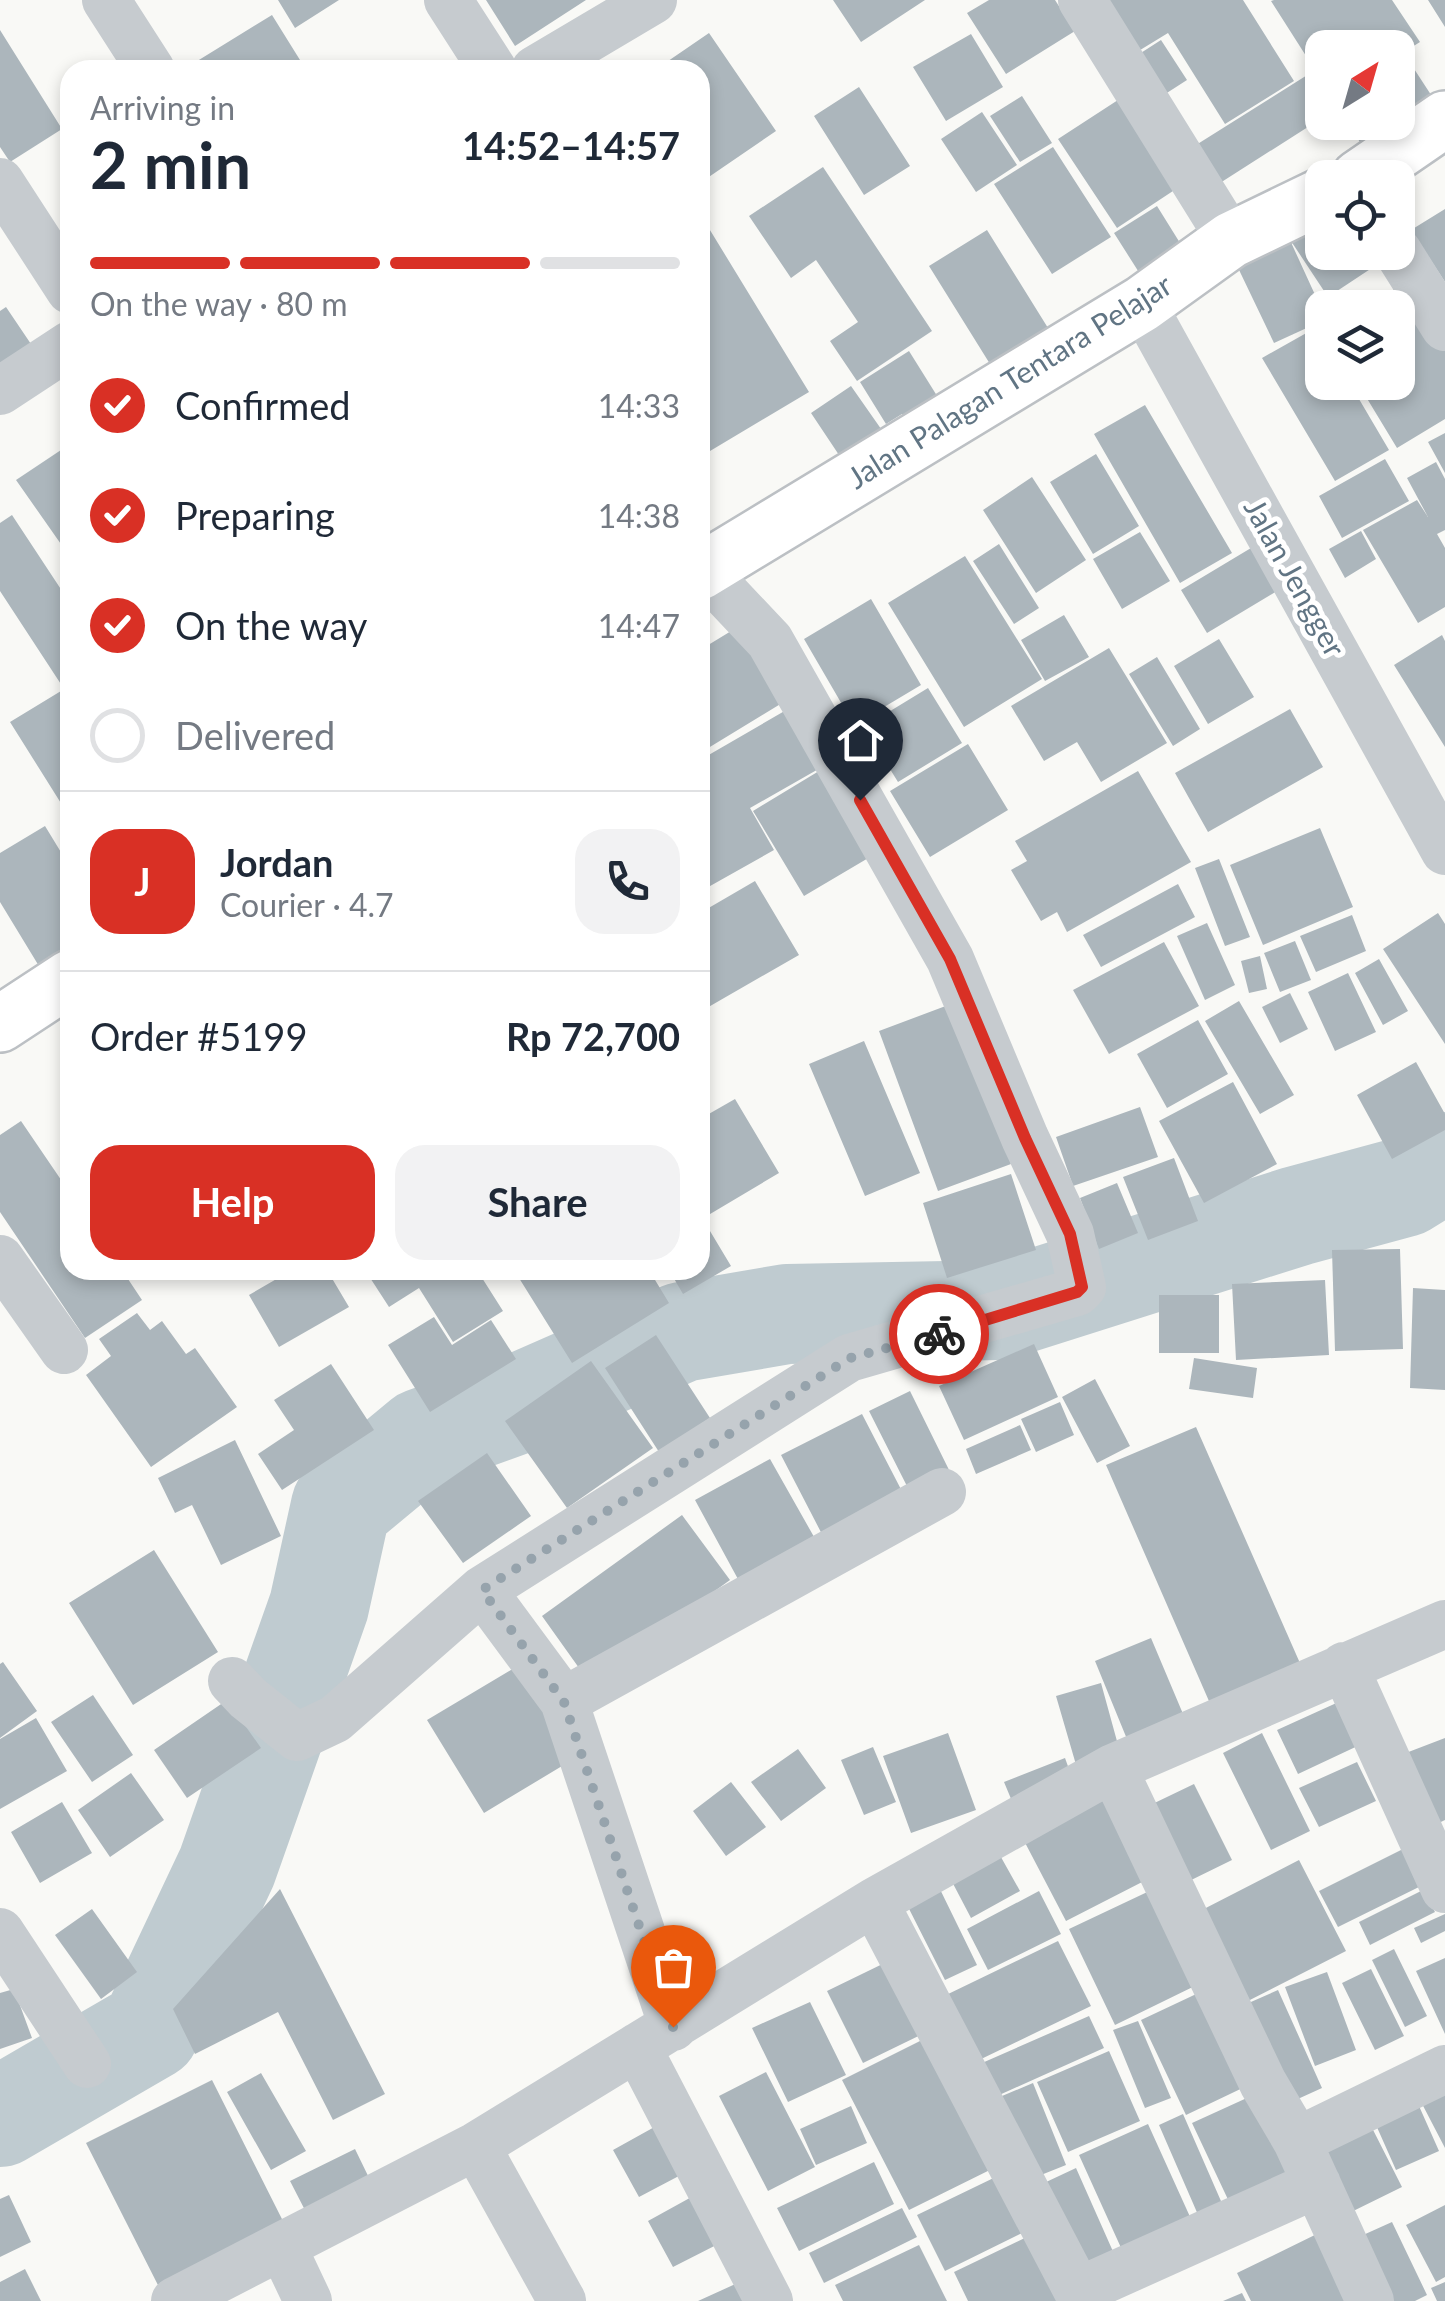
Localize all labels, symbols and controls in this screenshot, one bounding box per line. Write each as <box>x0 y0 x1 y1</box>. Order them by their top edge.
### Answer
north arrow <box>1305 30 1415 140</box>
map controls <box>1305 30 1415 400</box>
text: Arriving in <box>90 88 235 127</box>
text: 14:52–14:57 <box>462 122 680 168</box>
text: 2 min <box>90 125 251 203</box>
button: locate <box>1305 160 1415 270</box>
street label: Jalan Palagan Tentara Pelajar <box>840 266 1178 495</box>
text: On the way · 80 m <box>90 284 348 323</box>
button: layers <box>1305 290 1415 400</box>
icon: check <box>90 378 145 433</box>
text: Confirmed <box>175 382 351 428</box>
text: 14:33 <box>598 386 680 425</box>
icon: check <box>90 488 145 543</box>
text: Preparing <box>175 492 335 538</box>
street label: Jalan Jengger <box>1238 492 1354 662</box>
text: 14:38 <box>598 496 680 535</box>
icon: check <box>90 598 145 653</box>
text: On the way <box>175 602 367 648</box>
text: 14:47 <box>598 606 680 645</box>
pin <box>818 698 903 801</box>
text: Delivered <box>175 712 335 758</box>
icon: home <box>833 713 888 768</box>
button: phone <box>575 829 680 934</box>
text: Jordan <box>220 839 333 885</box>
text: J <box>134 858 151 904</box>
text: Courier · 4.7 <box>220 885 394 924</box>
text: Order #5199 <box>90 1013 307 1059</box>
text: Rp 72,700 <box>506 1013 680 1059</box>
button: Help <box>90 1145 375 1260</box>
button: Share <box>395 1145 680 1260</box>
courier <box>889 1284 989 1384</box>
icon: bike <box>912 1307 967 1362</box>
pin <box>631 1925 716 2028</box>
icon: bag <box>646 1940 701 1995</box>

